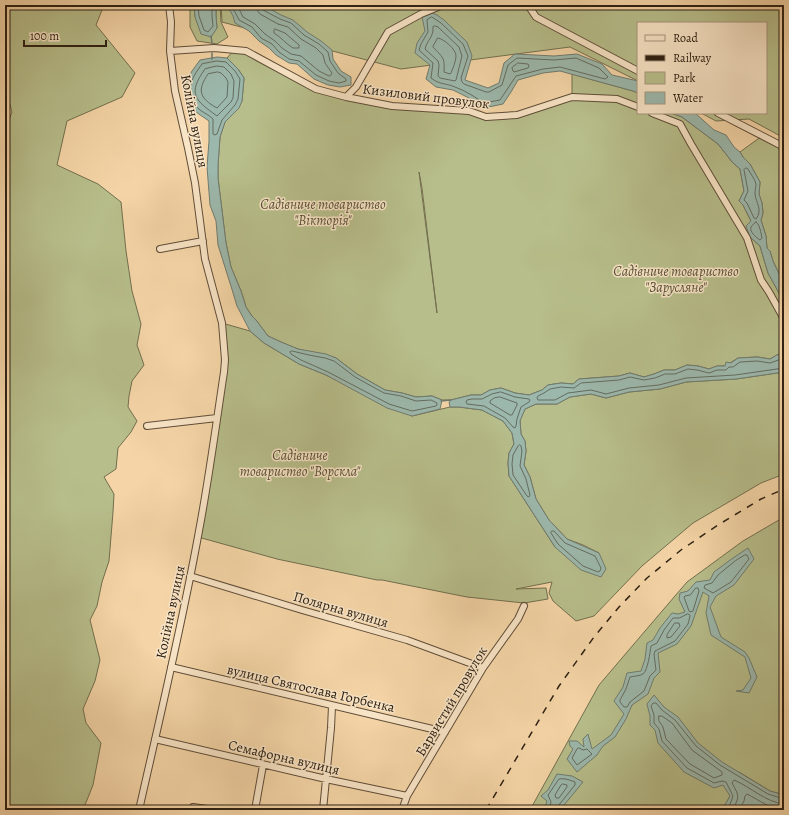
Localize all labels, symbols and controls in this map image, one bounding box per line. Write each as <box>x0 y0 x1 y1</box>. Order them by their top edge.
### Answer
scale bar <box>24 22 106 48</box>
legend <box>637 22 767 114</box>
text: 100 m <box>30 28 59 44</box>
text: Road <box>673 30 699 46</box>
text: Railway <box>673 50 712 66</box>
text: Park <box>673 70 696 86</box>
street label: Колійна вулиця <box>176 73 213 170</box>
street label: Кизиловий провулок <box>361 79 491 114</box>
text: Water <box>672 90 703 106</box>
park label: Садівниче товариство "Вікторія" <box>260 195 386 230</box>
park label: Садівниче товариство "Зарусляне" <box>613 262 739 297</box>
park label: Садівниче товариство "Ворскла" <box>240 446 361 481</box>
street label: Колійна вулиця <box>151 564 190 660</box>
street label: Полярна вулиця <box>291 587 391 632</box>
street label: Барвистий провулок <box>411 643 492 760</box>
street label: вулиця Святослава Горбенка <box>225 660 397 717</box>
street label: Семафорна вулиця <box>226 735 342 780</box>

